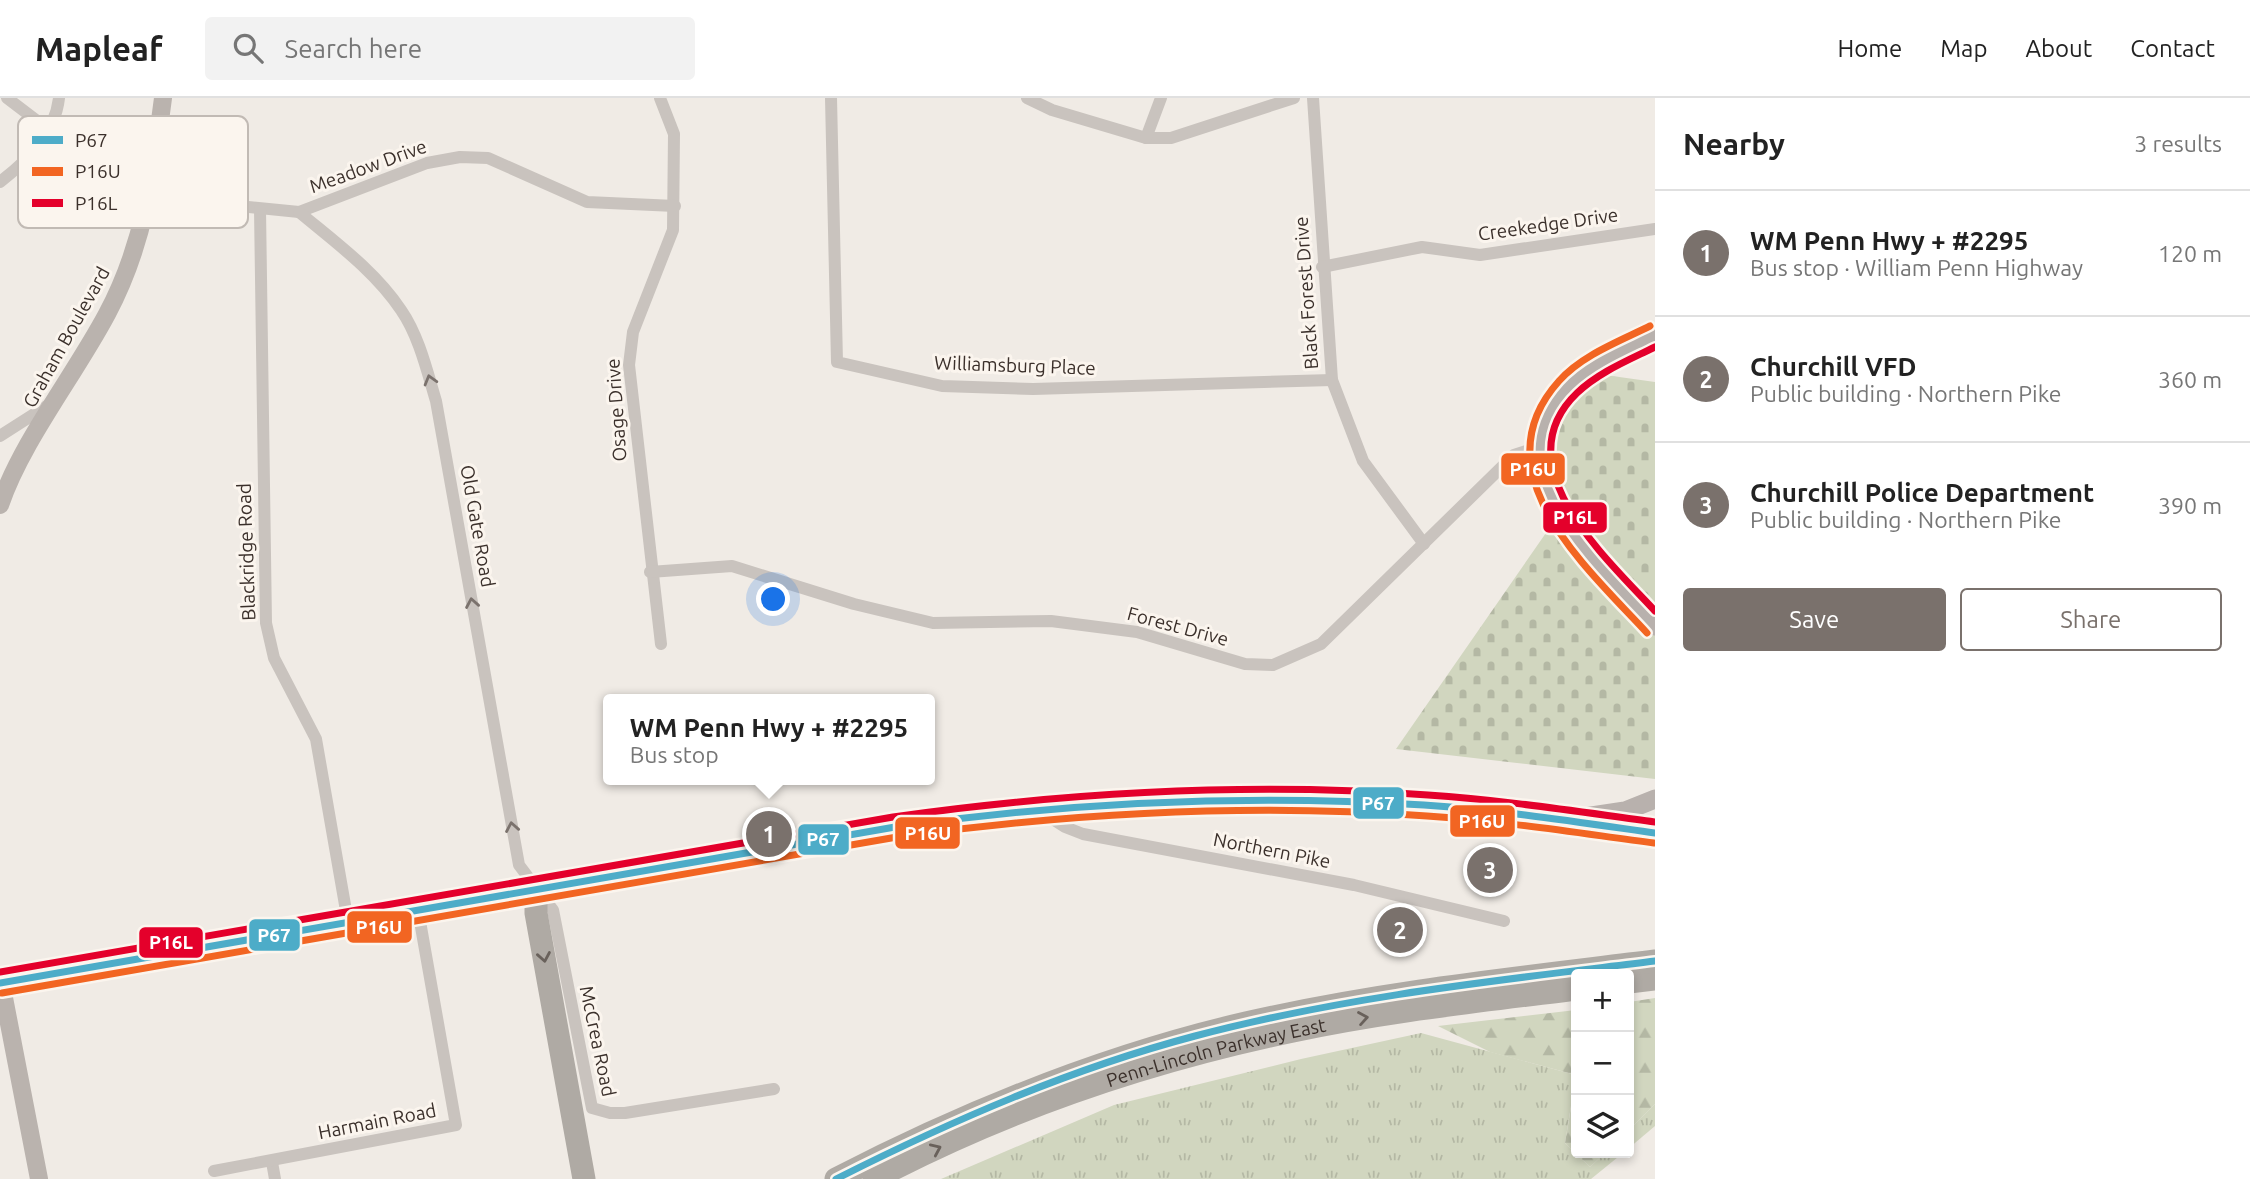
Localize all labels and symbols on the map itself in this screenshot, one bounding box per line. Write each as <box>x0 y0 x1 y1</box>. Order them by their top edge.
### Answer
legend <box>18 116 248 228</box>
text: P67 <box>75 129 108 151</box>
street label: Meadow Drive <box>306 135 430 197</box>
text: P16U <box>75 160 121 182</box>
text: P16L <box>75 192 118 214</box>
street label: Creekedge Drive <box>1476 203 1620 245</box>
street label: Black Forest Drive <box>1290 216 1322 370</box>
street label: Graham Boulevard <box>18 263 114 411</box>
street label: Williamsburg Place <box>934 351 1096 379</box>
street label: Osage Drive <box>601 358 631 462</box>
one-way arrow <box>424 374 438 386</box>
line badge: P16U <box>1500 452 1566 486</box>
text: P16U <box>1510 458 1556 480</box>
street label: Old Gate Road <box>456 463 500 589</box>
street label: Blackridge Road <box>233 483 259 621</box>
line badge: P16L <box>1542 501 1608 534</box>
text: P16L <box>1553 506 1597 528</box>
your location <box>756 582 790 616</box>
one-way arrow <box>465 597 480 609</box>
street label: Forest Drive <box>1125 602 1231 650</box>
line badge: P67 <box>1352 786 1405 820</box>
text: P67 <box>1361 792 1395 814</box>
line badge: P16U <box>1449 804 1516 838</box>
pin: 1 <box>746 808 792 860</box>
text: P16U <box>1459 810 1505 832</box>
line badge: P16U <box>894 816 961 850</box>
one-way arrow <box>505 821 520 833</box>
text: P16U <box>905 822 951 844</box>
line badge: P67 <box>797 823 850 856</box>
text: P67 <box>806 828 840 850</box>
street label: Northern Pike <box>1212 828 1332 872</box>
pin: 3 <box>1467 844 1513 896</box>
pin: 2 <box>1377 904 1423 956</box>
line badge: P16U <box>346 910 413 944</box>
text: P16U <box>356 916 402 938</box>
line badge: P67 <box>248 918 301 952</box>
text: P67 <box>257 924 291 946</box>
line badge: P16L <box>138 926 204 959</box>
text: P16L <box>149 931 193 953</box>
one-way arrow <box>536 951 551 963</box>
street label: McCrea Road <box>576 984 620 1098</box>
one-way arrow <box>1357 1011 1369 1026</box>
street label: Penn-Lincoln Parkway East <box>1103 1014 1328 1091</box>
street label: Harmain Road <box>316 1099 438 1143</box>
one-way arrow <box>929 1143 941 1157</box>

